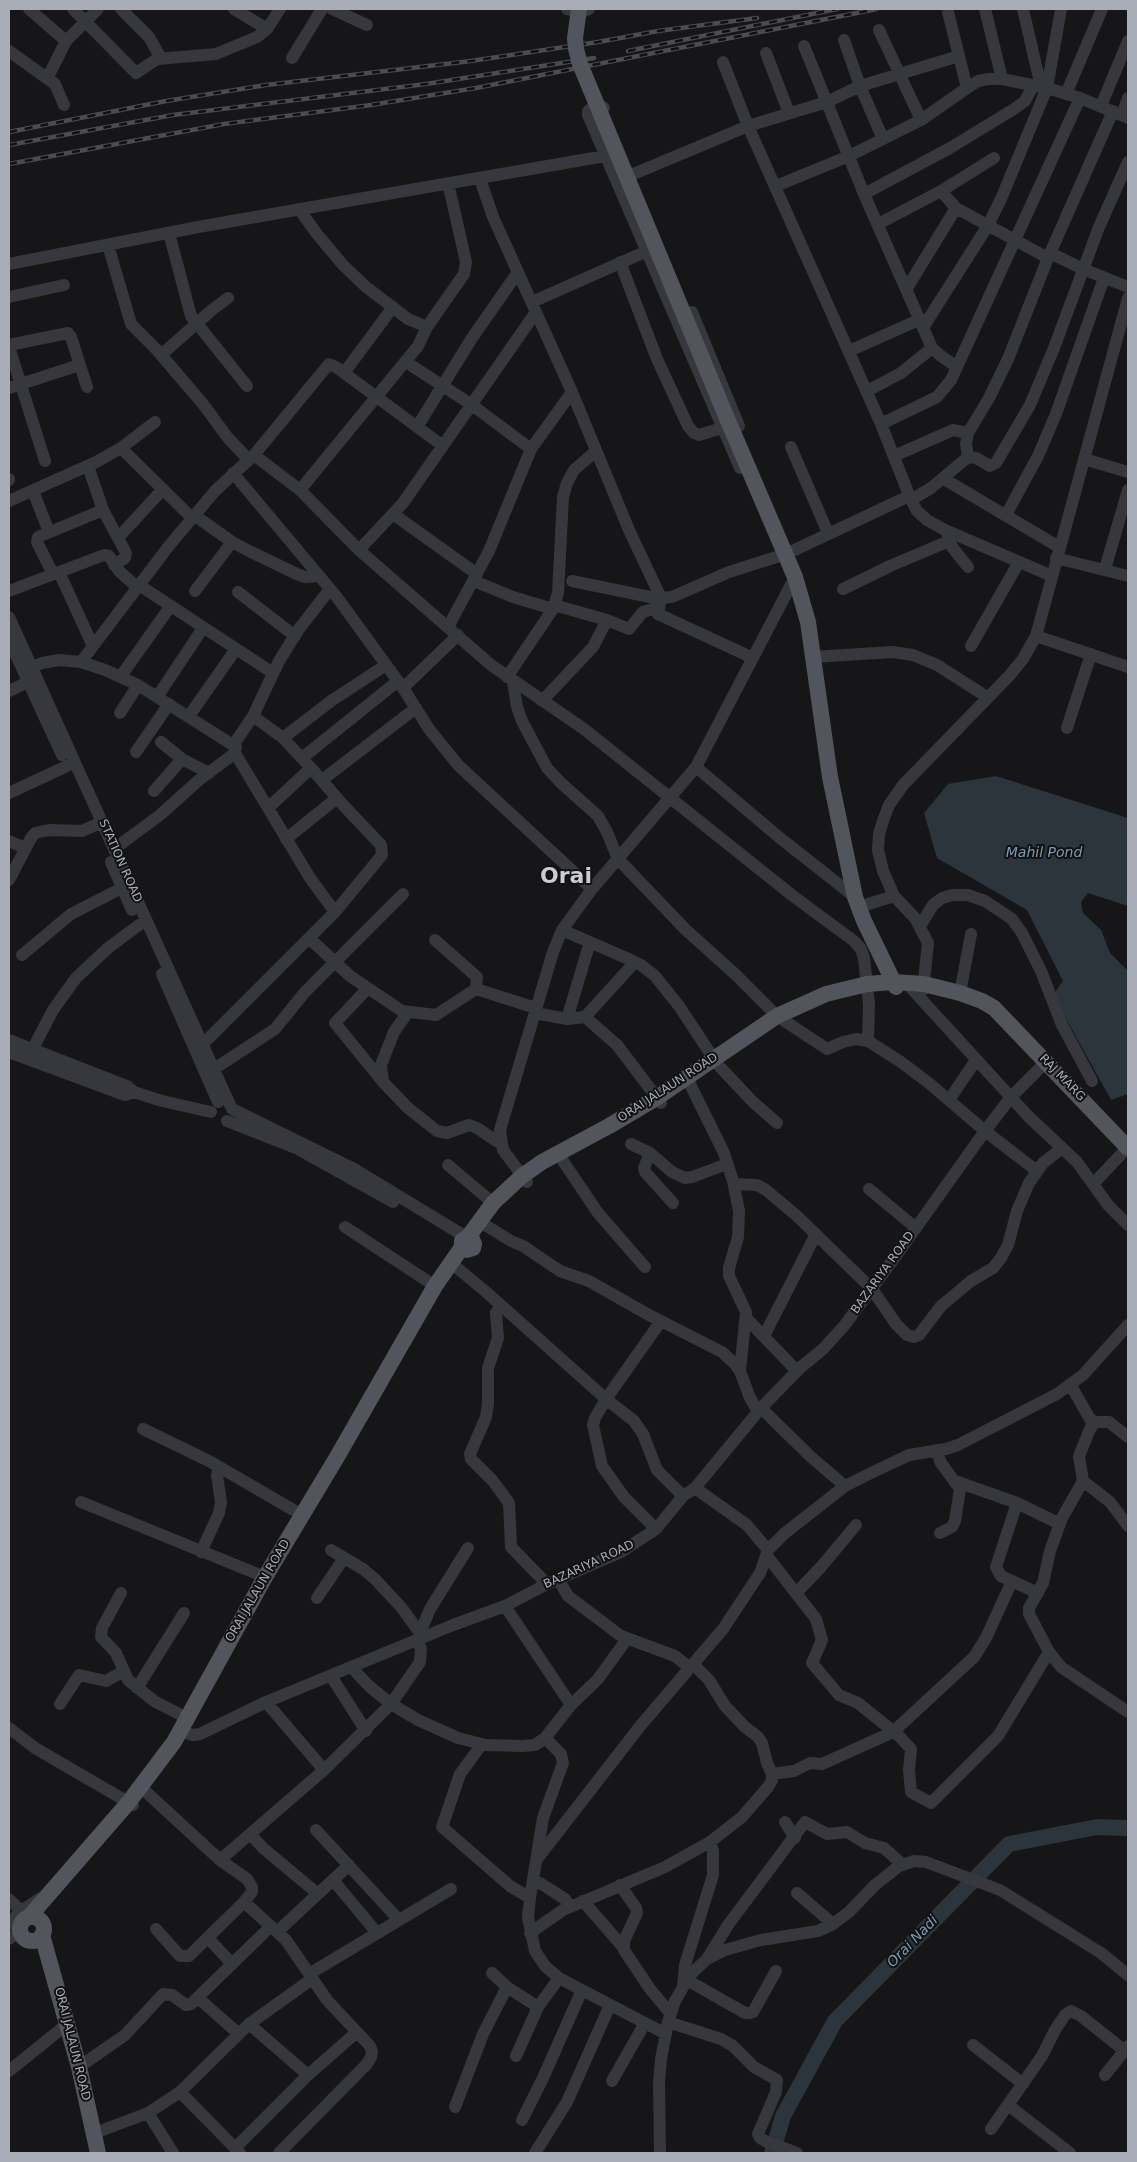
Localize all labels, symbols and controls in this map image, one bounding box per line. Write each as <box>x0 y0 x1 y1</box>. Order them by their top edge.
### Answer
street label: STATION ROAD <box>95 817 145 905</box>
water label: Mahil Pond <box>1006 845 1082 861</box>
district label: Orai <box>540 864 592 890</box>
street label: ORAI JALAUN ROAD <box>615 1050 721 1126</box>
street label: RAJ MARG <box>1036 1052 1088 1104</box>
street label: BAZARIYA ROAD <box>848 1229 918 1317</box>
street label: ORAI JALAUN ROAD <box>223 1537 293 1645</box>
street label: BAZARIYA ROAD <box>541 1538 637 1592</box>
water label: Orai Nadi <box>884 1913 942 1971</box>
street label: ORAI JALAUN ROAD <box>51 1986 93 2102</box>

